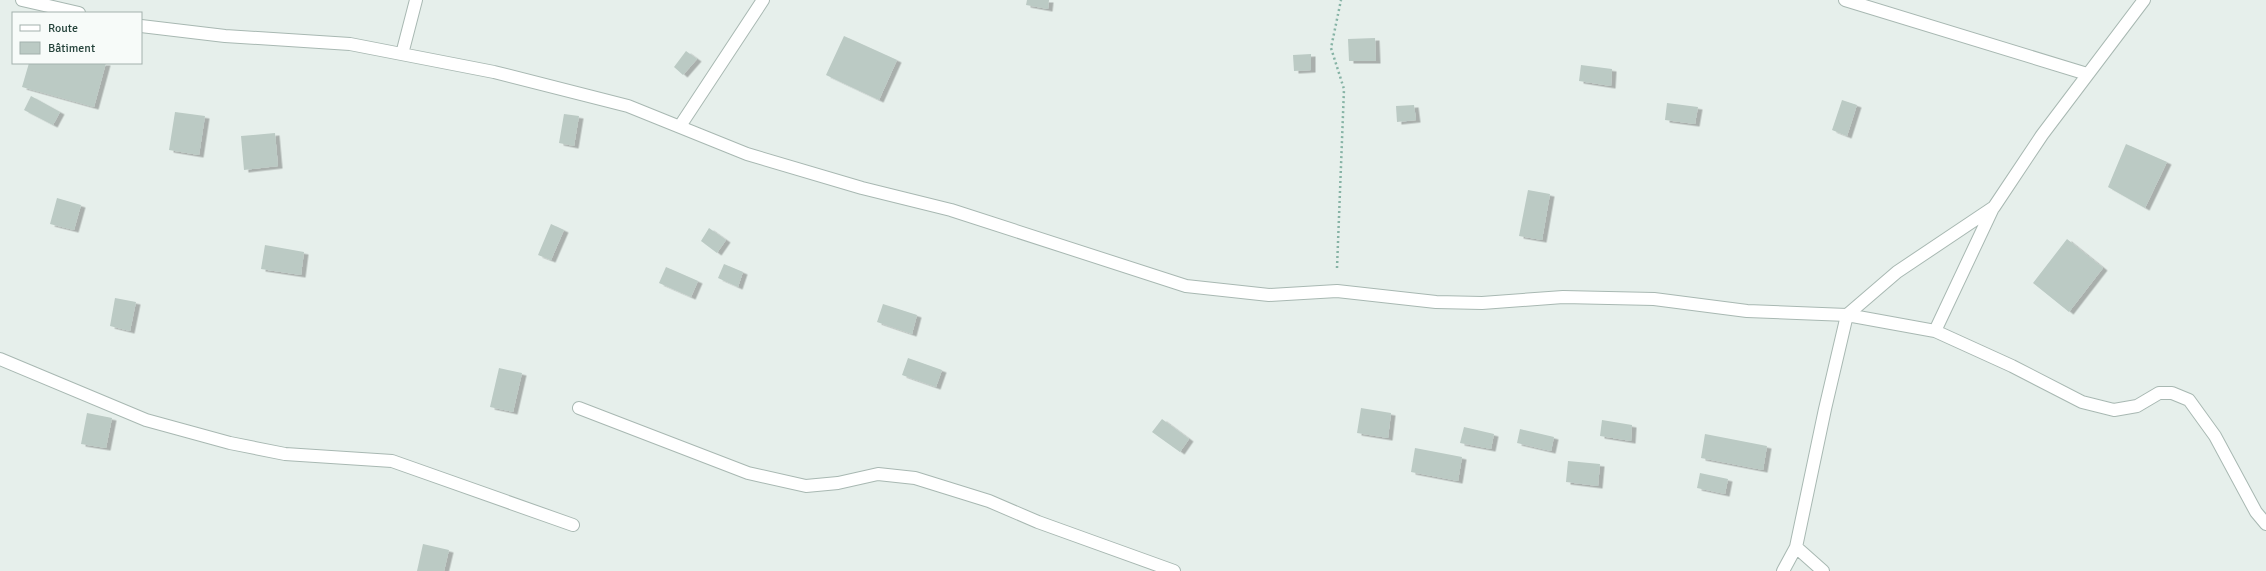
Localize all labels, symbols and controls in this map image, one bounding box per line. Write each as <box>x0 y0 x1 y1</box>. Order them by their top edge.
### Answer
legend <box>12 12 142 64</box>
text: Route <box>48 21 78 36</box>
text: Bâtiment <box>48 41 95 56</box>

